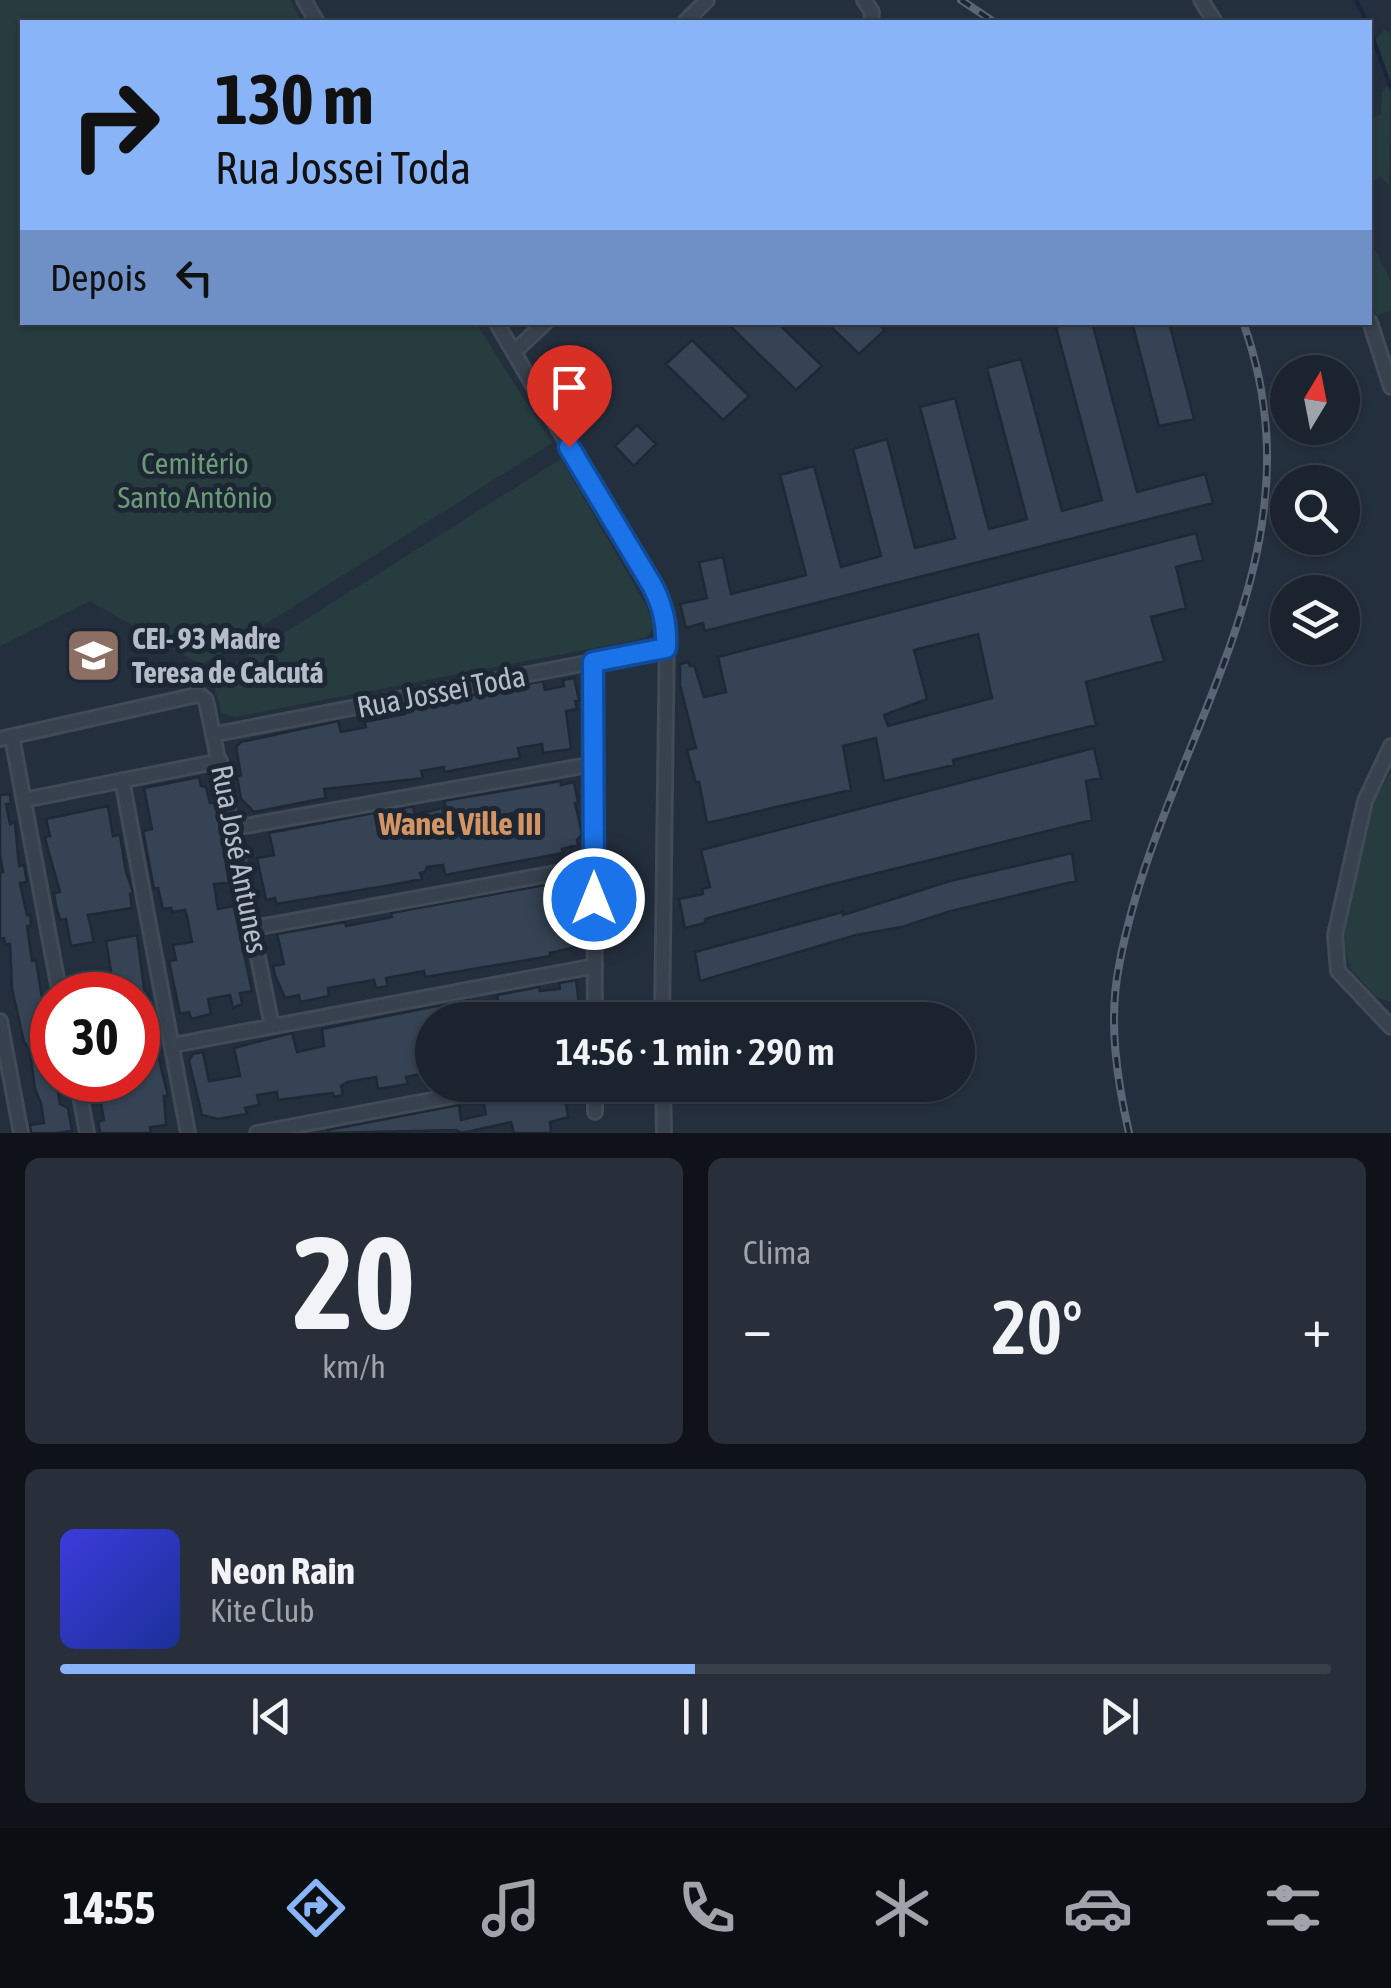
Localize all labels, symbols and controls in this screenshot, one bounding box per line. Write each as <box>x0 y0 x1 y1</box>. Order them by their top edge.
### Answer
text: 130 m <box>215 59 374 139</box>
icon: right <box>50 60 180 190</box>
text: Rua Jossei Toda <box>215 142 471 194</box>
icon: left <box>167 250 222 305</box>
text: Depois <box>50 256 147 299</box>
pin <box>527 345 612 448</box>
north arrow <box>1270 355 1360 445</box>
map controls <box>1270 355 1360 665</box>
icon: arrive <box>542 360 597 415</box>
park label: Cemitério Santo Antônio <box>118 446 272 514</box>
button: search <box>1270 465 1360 555</box>
button: layers <box>1270 575 1360 665</box>
place label: CEI- 93 Madre Teresa de Calcutá <box>132 621 323 689</box>
school or university icon: CEI- 93 Madre Teresa de Calcutá <box>63 625 123 685</box>
street label: Rua Jossei Toda <box>354 658 528 724</box>
street label: Rua José Antunes <box>205 762 275 956</box>
district label: Wanel Ville III <box>377 805 542 842</box>
position arrow <box>542 847 646 951</box>
speed limit sign: 30 <box>30 972 160 1102</box>
text: 14:56 · 1 min · 290 m <box>555 1030 835 1073</box>
text: 20 <box>293 1208 415 1357</box>
text: Clima <box>743 1234 811 1271</box>
text: 20° <box>991 1284 1083 1370</box>
text: − <box>743 1296 772 1359</box>
text: + <box>1302 1296 1331 1359</box>
text: km/h <box>322 1348 386 1385</box>
text: Neon Rain <box>210 1549 355 1592</box>
text: Kite Club <box>210 1592 314 1629</box>
icon: previous <box>244 1689 299 1744</box>
icon: pause <box>668 1689 723 1744</box>
icon: next <box>1092 1689 1147 1744</box>
icon: directions <box>281 1873 351 1943</box>
icon: music <box>476 1873 546 1943</box>
icon: phone <box>672 1873 742 1943</box>
icon: climate <box>867 1873 937 1943</box>
icon: car <box>1063 1873 1133 1943</box>
icon: filters <box>1258 1873 1328 1943</box>
text: 14:55 <box>63 1882 155 1934</box>

